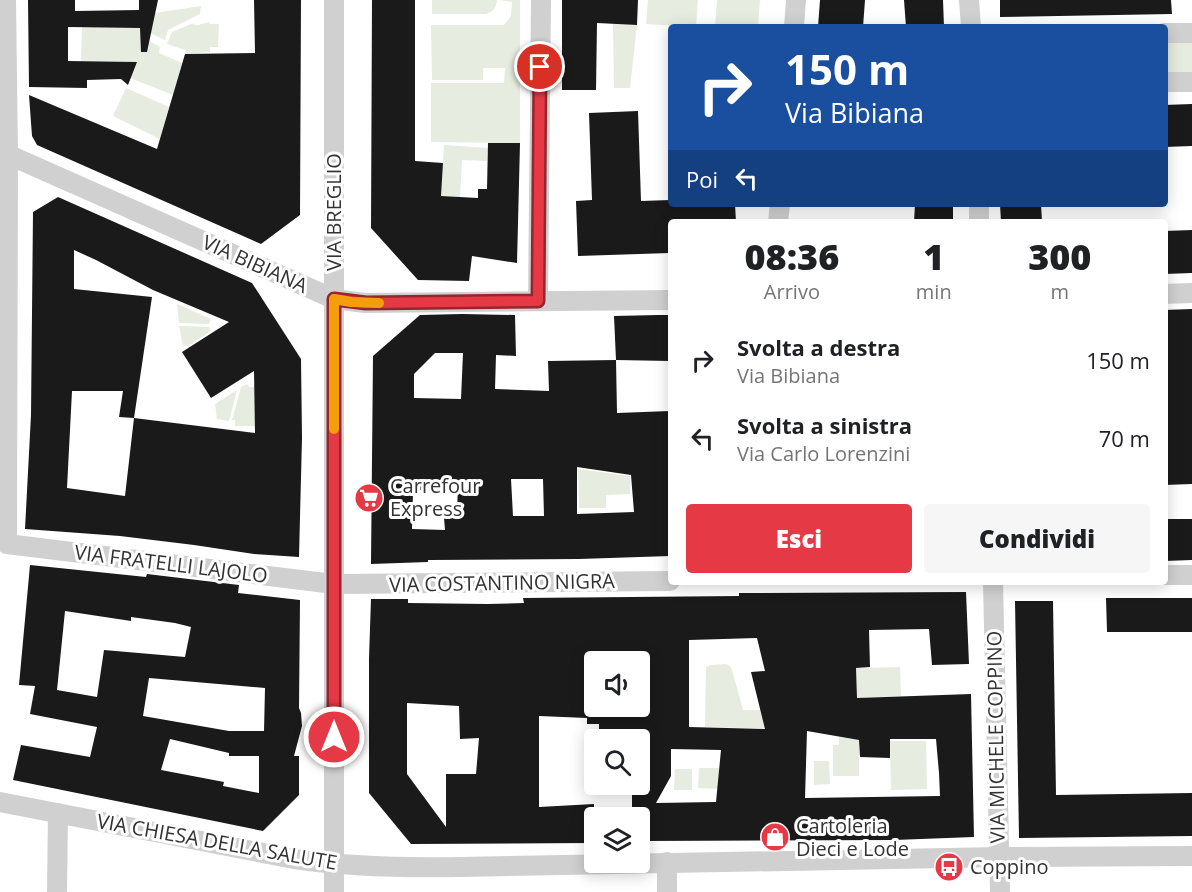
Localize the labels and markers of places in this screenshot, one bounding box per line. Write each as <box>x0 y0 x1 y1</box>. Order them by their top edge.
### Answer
pin <box>514 41 565 92</box>
place label: Carrefour Express <box>390 472 481 522</box>
supermarket icon: Carrefour Express <box>353 482 385 514</box>
place label: Cartoleria Dieci e Lode <box>796 812 909 862</box>
shop icon: Cartoleria Dieci e Lode <box>759 821 791 853</box>
bus stop icon: Coppino <box>933 851 965 883</box>
place label: Coppino <box>970 853 1048 880</box>

